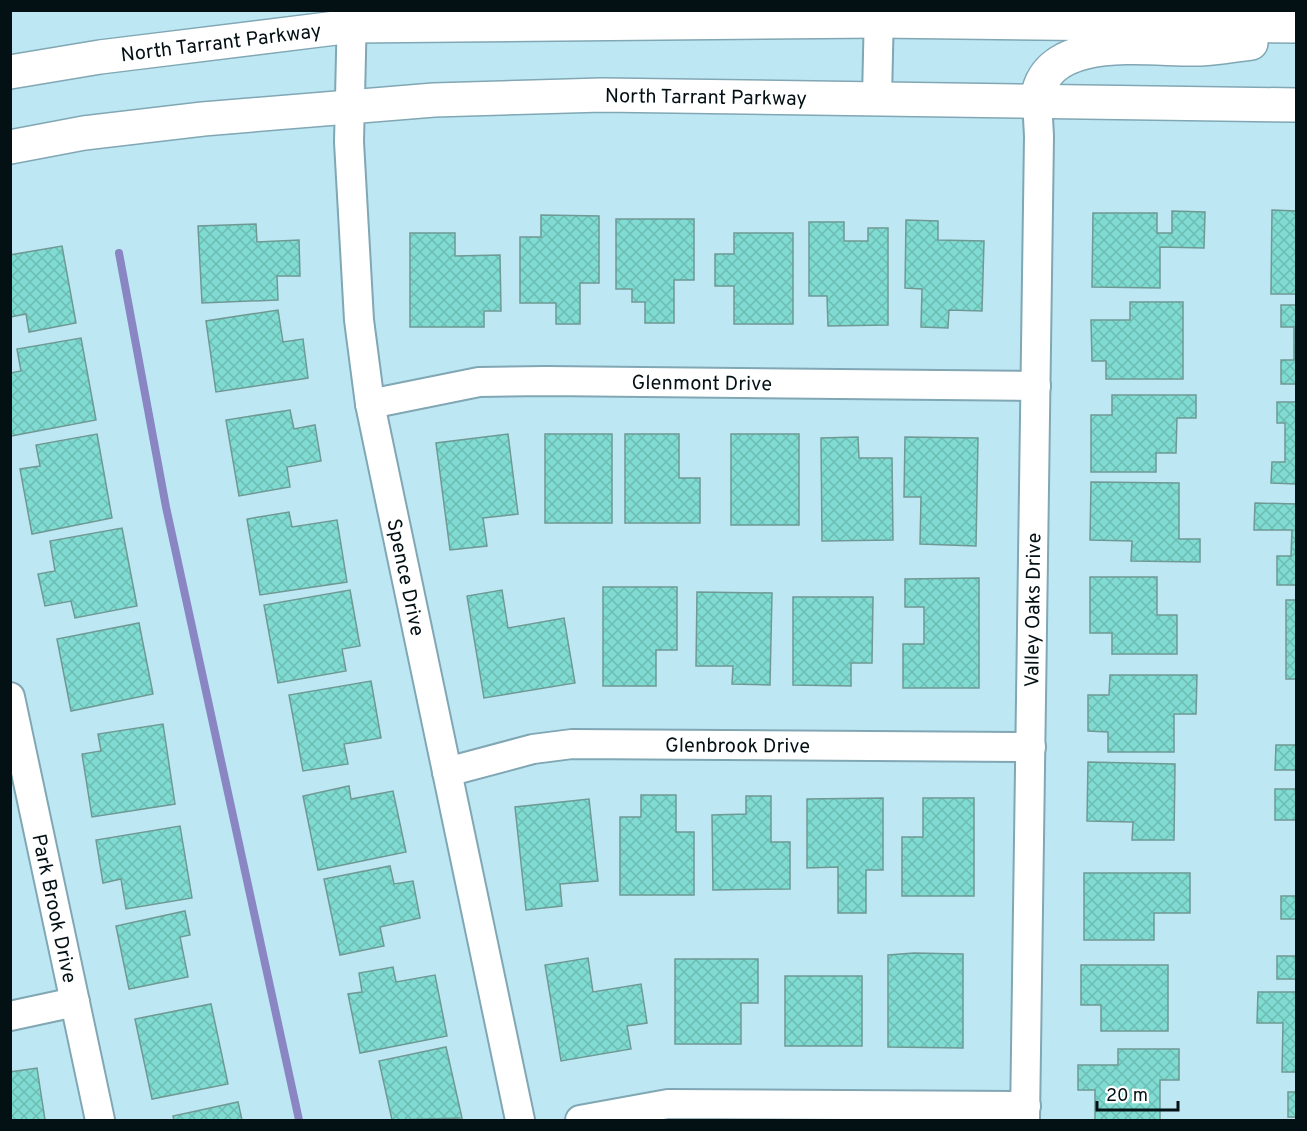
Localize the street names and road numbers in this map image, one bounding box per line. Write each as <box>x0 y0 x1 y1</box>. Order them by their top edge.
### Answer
street label: North Tarrant Parkway <box>119 19 323 69</box>
street label: North Tarrant Parkway <box>605 84 807 113</box>
street label: Glenmont Drive <box>631 371 772 398</box>
street label: Spence Drive <box>379 517 429 639</box>
street label: Valley Oaks Drive <box>1020 532 1048 688</box>
street label: Glenbrook Drive <box>665 734 810 761</box>
street label: Park Brook Drive <box>24 832 82 986</box>

